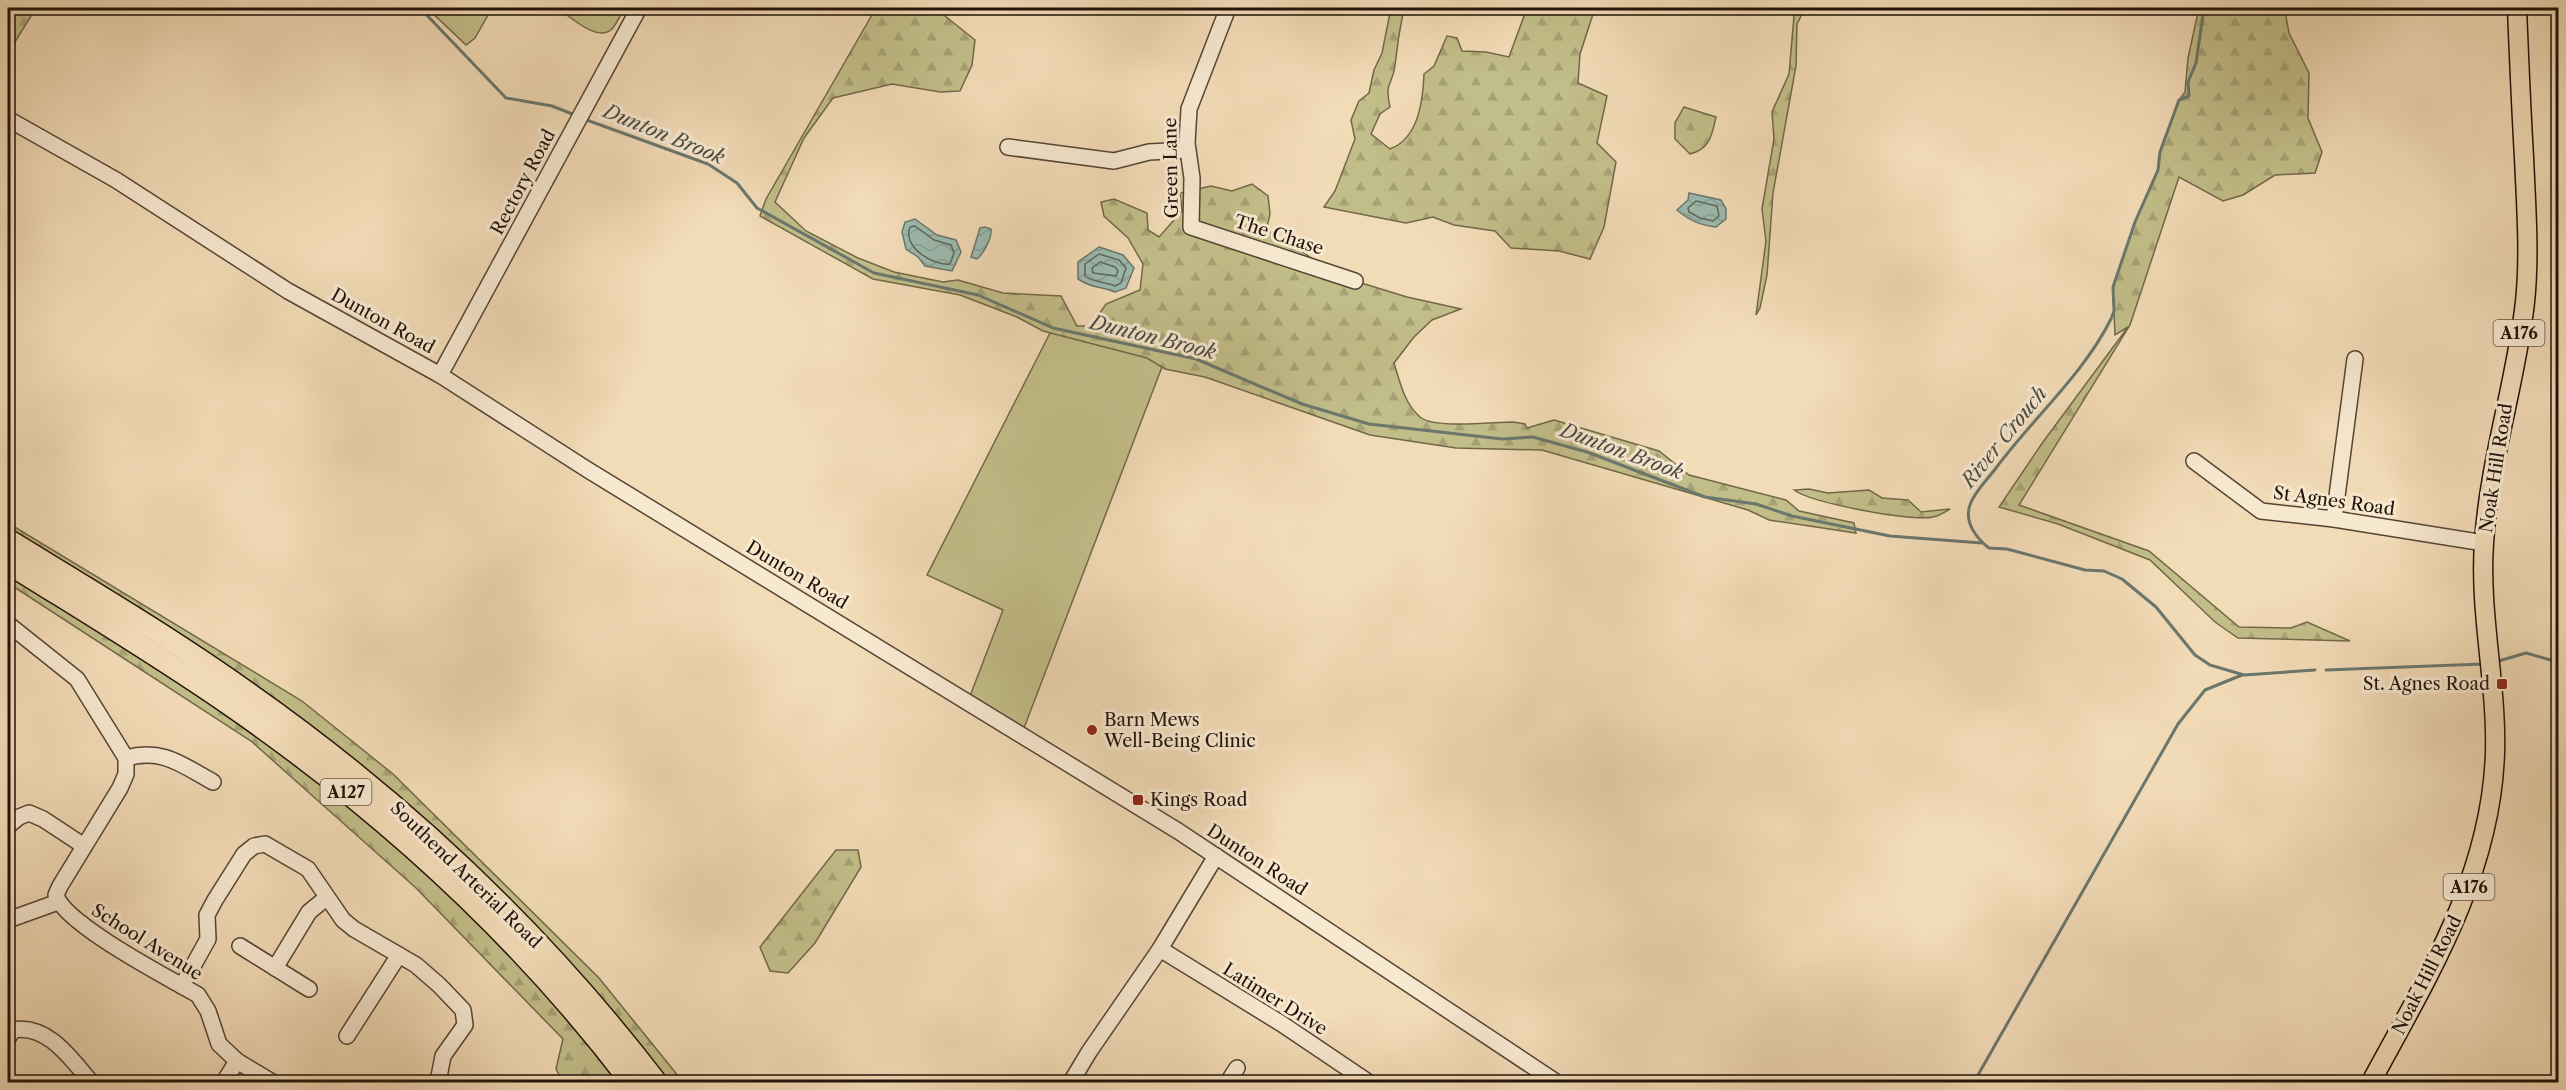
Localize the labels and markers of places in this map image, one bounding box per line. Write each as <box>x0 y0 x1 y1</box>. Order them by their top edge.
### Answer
place label: St. Agnes Road <box>2363 673 2490 695</box>
marker: St. Agnes Road <box>2495 677 2509 691</box>
place label: Barn Mews Well-Being Clinic <box>1103 709 1256 752</box>
marker: Barn Mews Well-Being Clinic <box>1085 723 1099 737</box>
place label: Kings Road <box>1150 789 1247 811</box>
marker: Kings Road <box>1131 793 1145 807</box>

